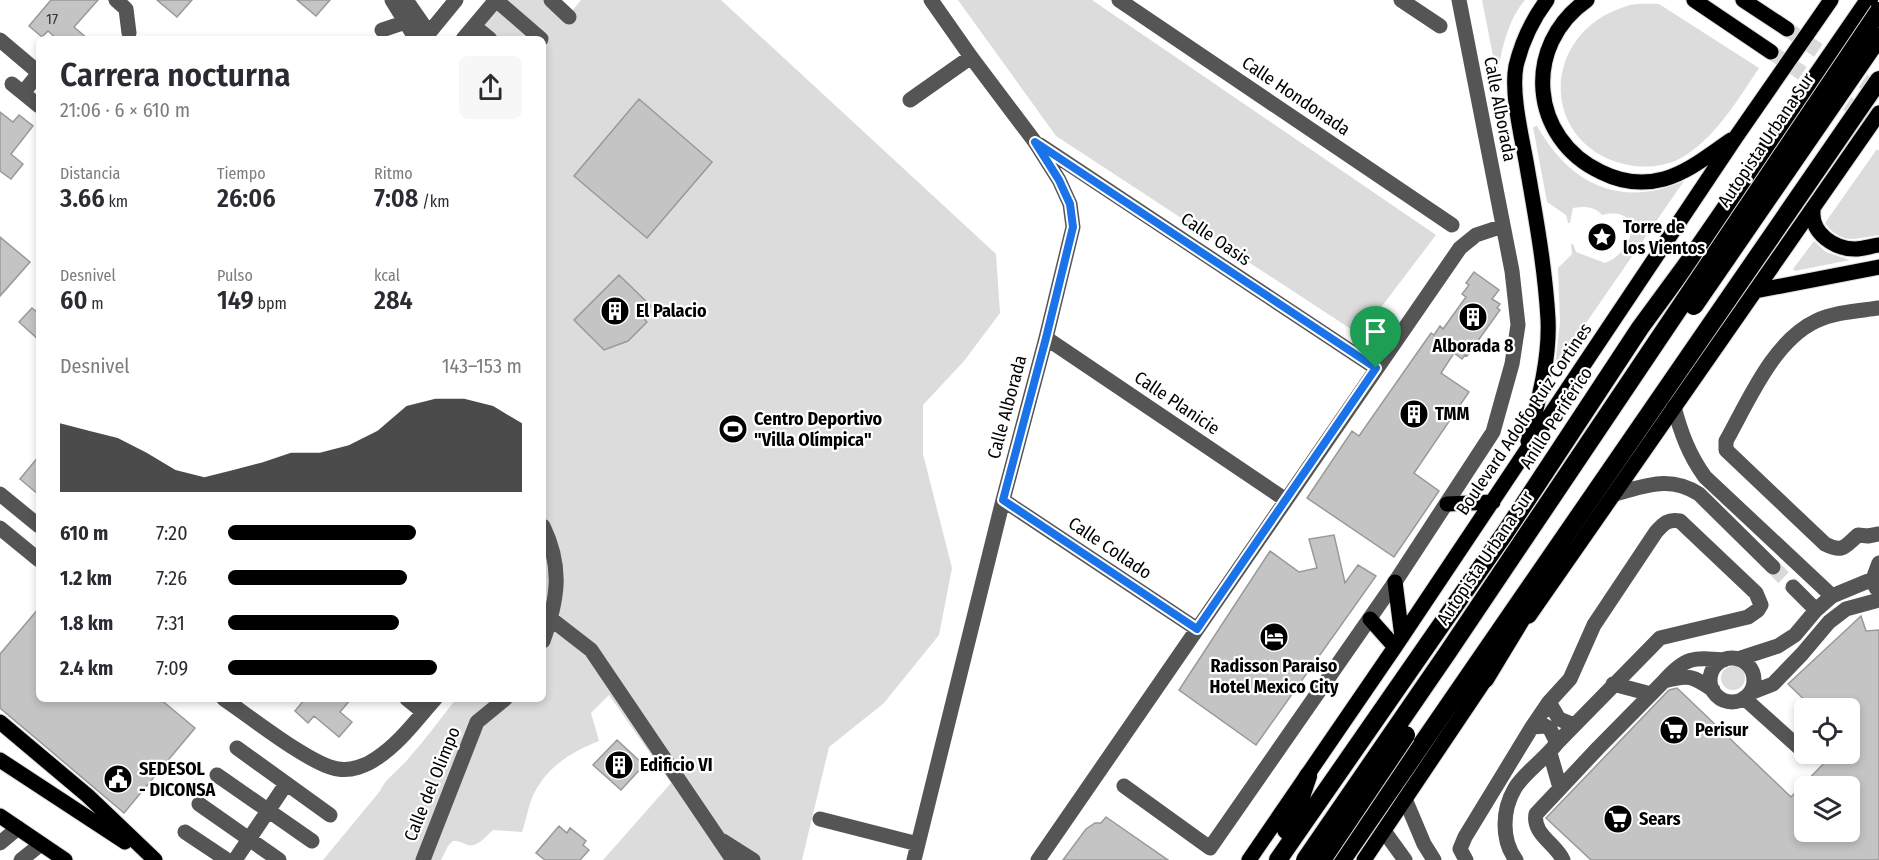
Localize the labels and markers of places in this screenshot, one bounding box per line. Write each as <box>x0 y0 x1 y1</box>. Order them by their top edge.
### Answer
place label: Torre de los Vientos <box>1623 216 1705 259</box>
place icon: Torre de los Vientos <box>1586 221 1618 253</box>
building icon: El Palacio <box>599 295 631 327</box>
place label: El Palacio <box>636 300 707 322</box>
building icon: Alborada 8 <box>1457 301 1489 333</box>
pin <box>1350 306 1401 368</box>
place label: Alborada 8 <box>1431 335 1514 357</box>
building icon: TMM <box>1398 398 1430 430</box>
place label: TMM <box>1435 403 1469 425</box>
place label: Centro Deportivo "Villa Olímpica" <box>754 408 883 451</box>
sports icon: Centro Deportivo "Villa Olímpica" <box>717 413 749 445</box>
hotel icon: Radisson Paraiso Hotel Mexico City <box>1258 621 1290 653</box>
place label: Radisson Paraiso Hotel Mexico City <box>1210 655 1339 698</box>
supermarket icon: Perisur <box>1658 714 1690 746</box>
place label: Perisur <box>1695 719 1749 741</box>
building icon: Edificio VI <box>603 749 635 781</box>
place label: Edificio VI <box>640 754 713 776</box>
place label: SEDESOL - DICONSA <box>139 758 215 801</box>
public building icon: SEDESOL - DICONSA <box>102 763 134 795</box>
supermarket icon: Sears <box>1602 803 1634 835</box>
place label: Sears <box>1639 808 1681 830</box>

